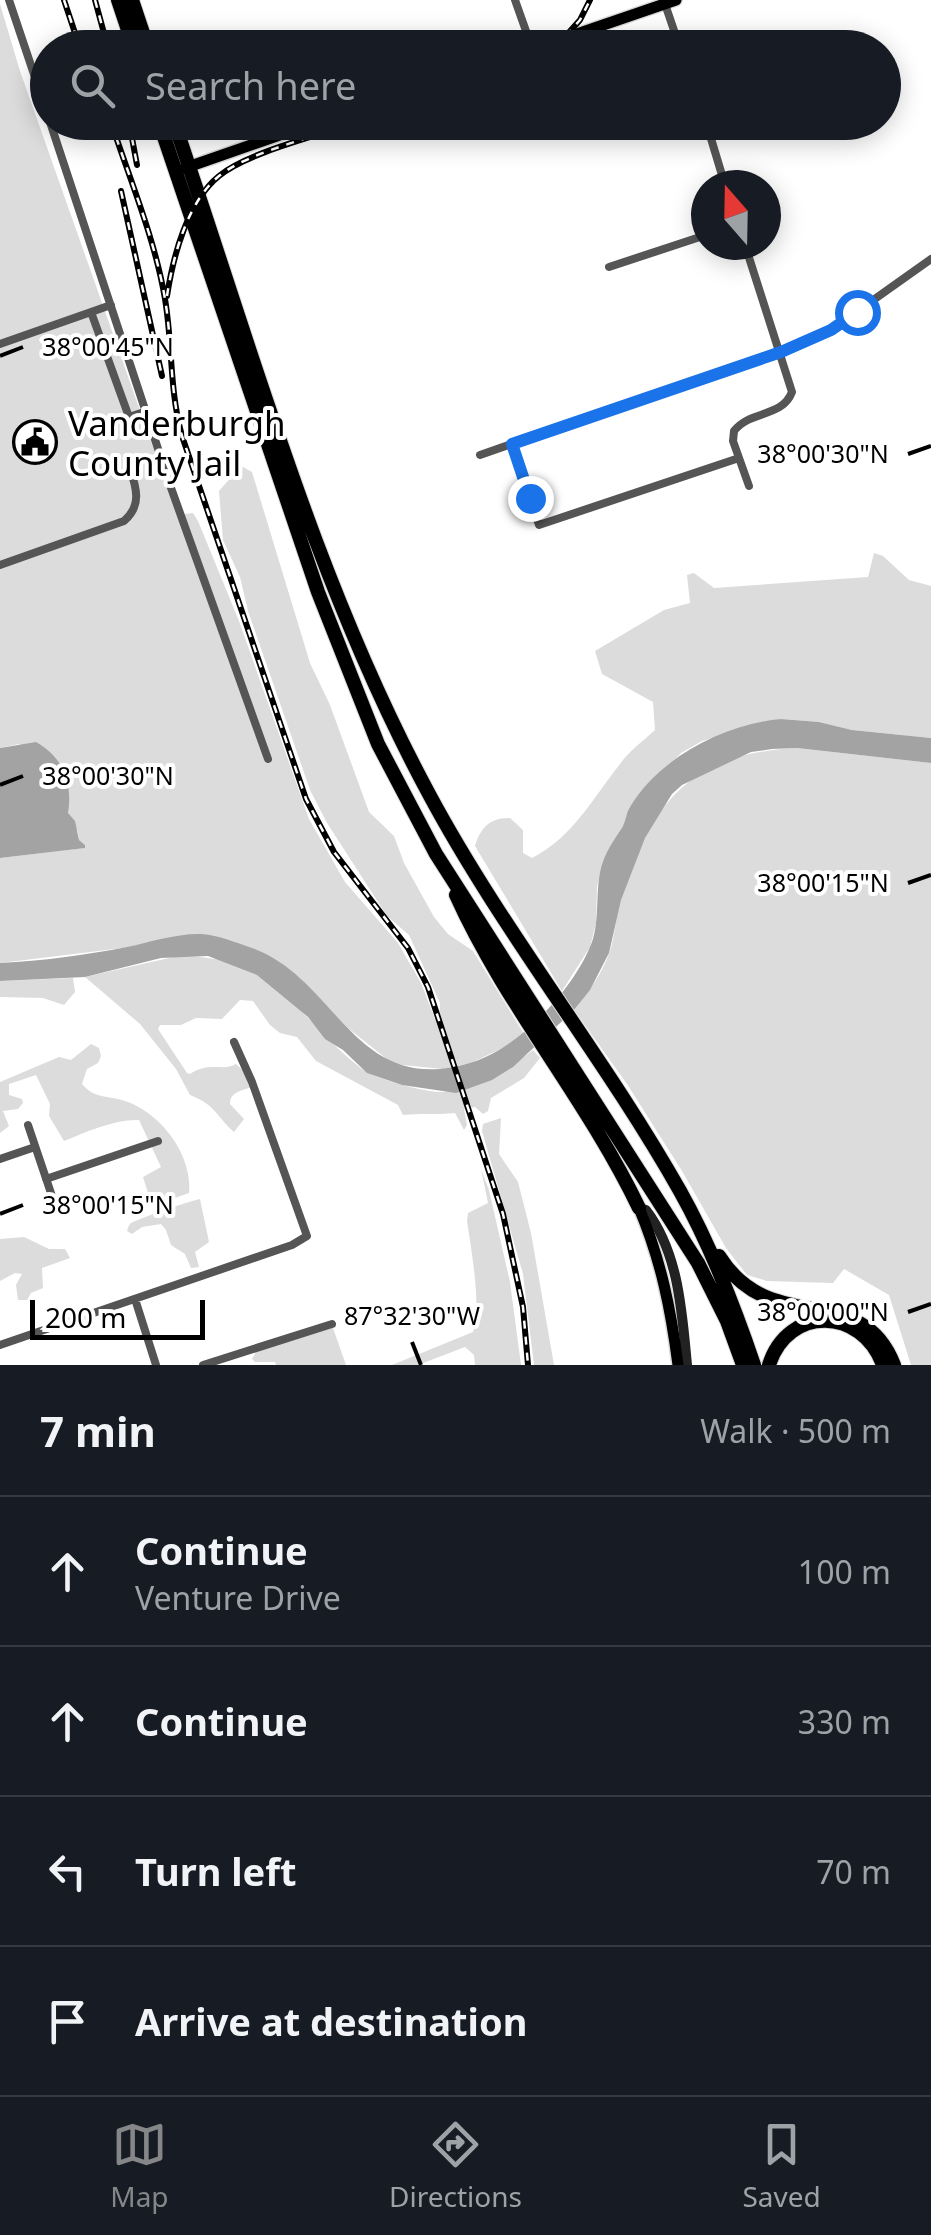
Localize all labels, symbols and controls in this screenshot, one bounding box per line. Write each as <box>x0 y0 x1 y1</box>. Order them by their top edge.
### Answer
search box <box>30 30 901 140</box>
icon: search <box>65 58 120 113</box>
text: Search here <box>145 59 356 111</box>
north arrow <box>691 170 781 260</box>
route start <box>835 290 881 336</box>
text: 38°00'45"N <box>42 329 174 363</box>
place label: Vanderburgh County Jail <box>68 399 286 486</box>
public building icon: Vanderburgh County Jail <box>12 419 58 465</box>
text: 38°00'30"N <box>757 436 889 470</box>
route end <box>508 476 554 522</box>
text: 38°00'30"N <box>42 758 174 792</box>
text: 38°00'15"N <box>757 865 889 899</box>
text: 38°00'15"N <box>42 1187 174 1221</box>
text: 38°00'00"N <box>757 1294 889 1328</box>
scale bar <box>30 1295 205 1340</box>
text: 200 m <box>45 1298 127 1336</box>
text: 87°32'30"W <box>344 1298 480 1332</box>
text: 7 min <box>40 1402 156 1459</box>
text: Walk · 500 m <box>700 1409 891 1452</box>
text: Continue <box>135 1524 308 1576</box>
icon: ahead <box>40 1544 95 1599</box>
text: 100 m <box>798 1550 891 1593</box>
text: Venture Drive <box>135 1576 341 1619</box>
icon: ahead <box>40 1694 95 1749</box>
text: Continue <box>135 1695 308 1747</box>
text: 330 m <box>798 1700 891 1743</box>
icon: left <box>40 1844 95 1899</box>
text: Turn left <box>135 1845 297 1897</box>
text: 70 m <box>816 1850 891 1893</box>
icon: arrive <box>40 1994 95 2049</box>
text: Arrive at destination <box>135 1995 527 2047</box>
tab: Map <box>110 2117 169 2215</box>
tab: Directions <box>389 2117 522 2215</box>
tab: Saved <box>742 2117 821 2215</box>

